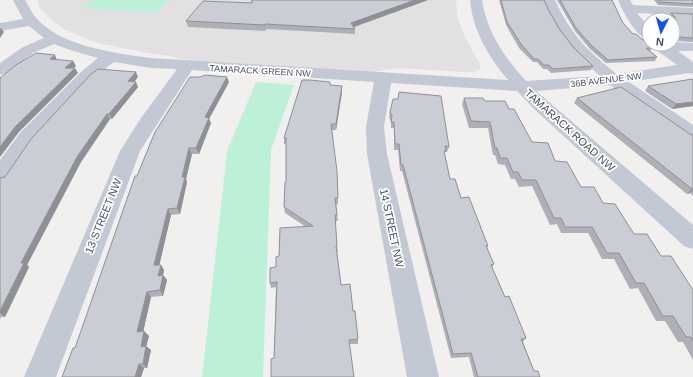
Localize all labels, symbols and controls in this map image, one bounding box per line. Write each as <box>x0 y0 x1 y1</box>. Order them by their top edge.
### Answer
north arrow <box>641 12 681 52</box>
text: N <box>655 36 665 48</box>
street label: TAMARACK GREEN NW <box>209 63 311 79</box>
street label: 36B AVENUE NW <box>570 71 643 89</box>
street label: TAMARACK ROAD NW <box>523 87 618 174</box>
street label: 13 STREET NW <box>82 176 124 255</box>
street label: 14 STREET NW <box>378 188 406 269</box>

